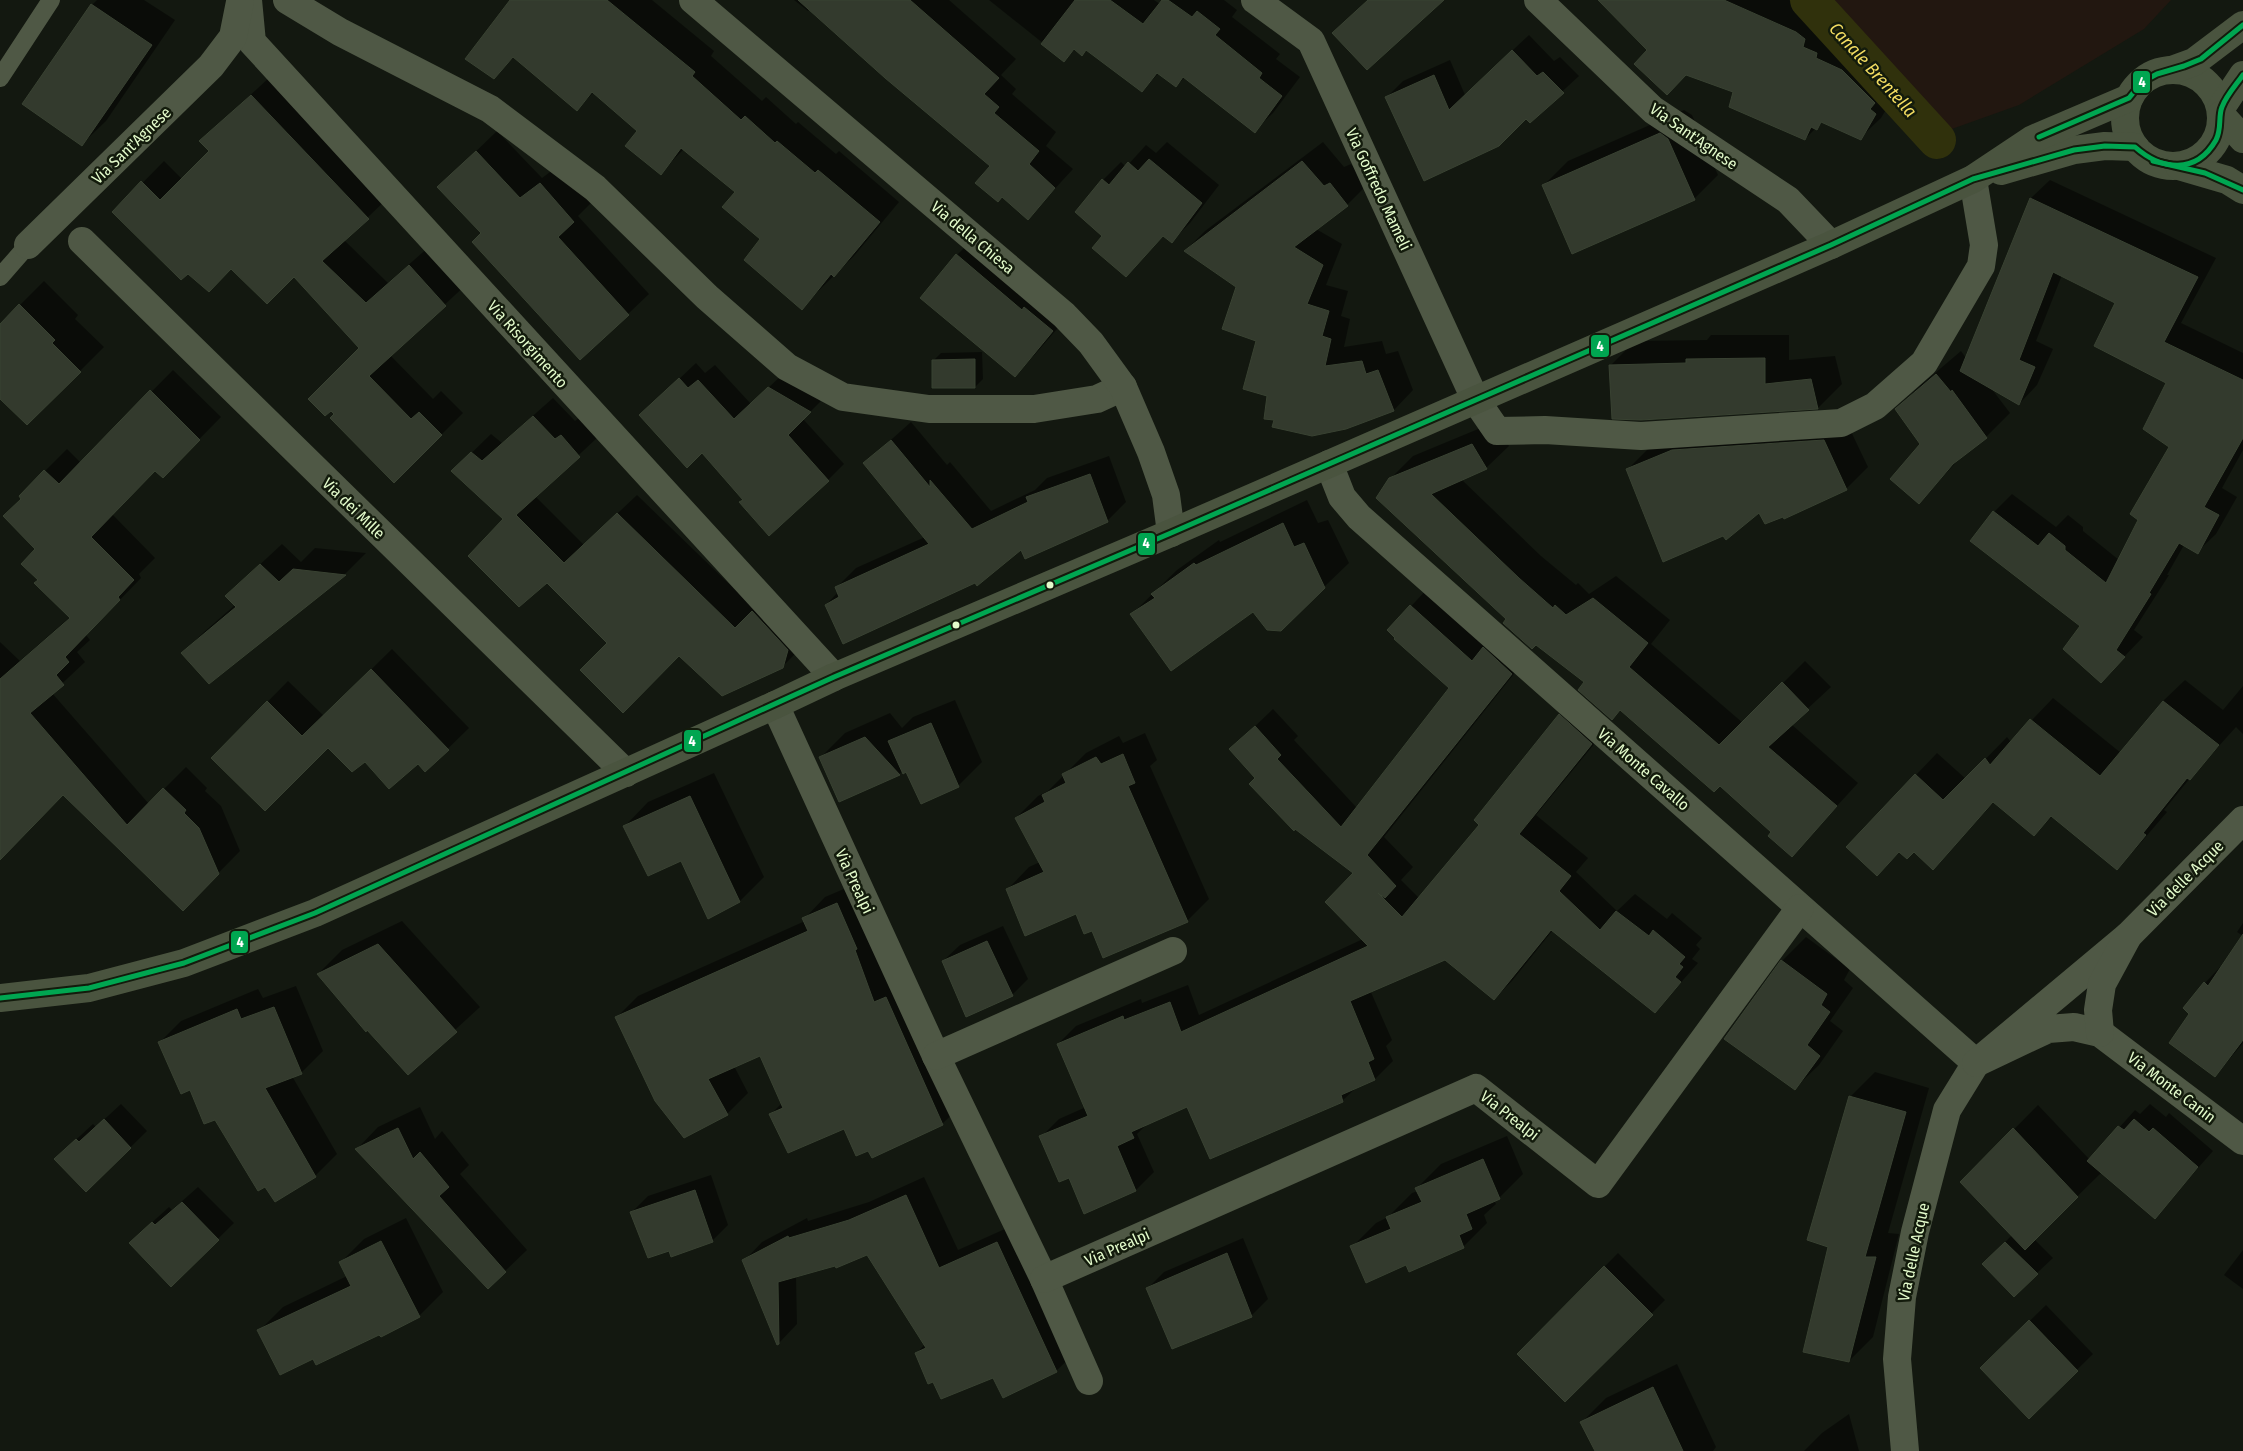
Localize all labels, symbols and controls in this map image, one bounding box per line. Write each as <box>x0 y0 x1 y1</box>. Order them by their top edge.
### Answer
water label: Canale Brentella <box>1825 18 1921 122</box>
line badge: 4 <box>2132 70 2151 94</box>
text: 4 <box>2138 74 2146 91</box>
street label: Via Sant'Agnese <box>1646 99 1741 174</box>
street label: Via Sant'Agnese <box>88 103 175 188</box>
street label: Via Goffredo Mameli <box>1342 125 1415 253</box>
street label: Via della Chiesa <box>927 197 1018 278</box>
street label: Via Risorgimento <box>484 297 572 392</box>
line badge: 4 <box>1590 334 1610 358</box>
text: 4 <box>1596 338 1604 355</box>
street label: Via dei Mille <box>318 474 389 543</box>
line badge: 4 <box>1137 532 1156 556</box>
text: 4 <box>1142 535 1150 552</box>
unlabelled marker <box>1045 580 1055 590</box>
unlabelled marker <box>951 620 961 630</box>
street label: Via Monte Cavallo <box>1594 724 1694 814</box>
line badge: 4 <box>683 729 702 753</box>
text: 4 <box>688 733 696 750</box>
street label: Via delle Acque <box>2143 836 2228 920</box>
street label: Via Prealpi <box>831 846 878 917</box>
line badge: 4 <box>230 930 249 954</box>
text: 4 <box>236 934 244 951</box>
street label: Via Monte Canin <box>2124 1048 2219 1127</box>
street label: Via Prealpi <box>1477 1087 1543 1144</box>
street label: Via delle Acque <box>1894 1201 1933 1303</box>
street label: Via Prealpi <box>1082 1225 1153 1270</box>

